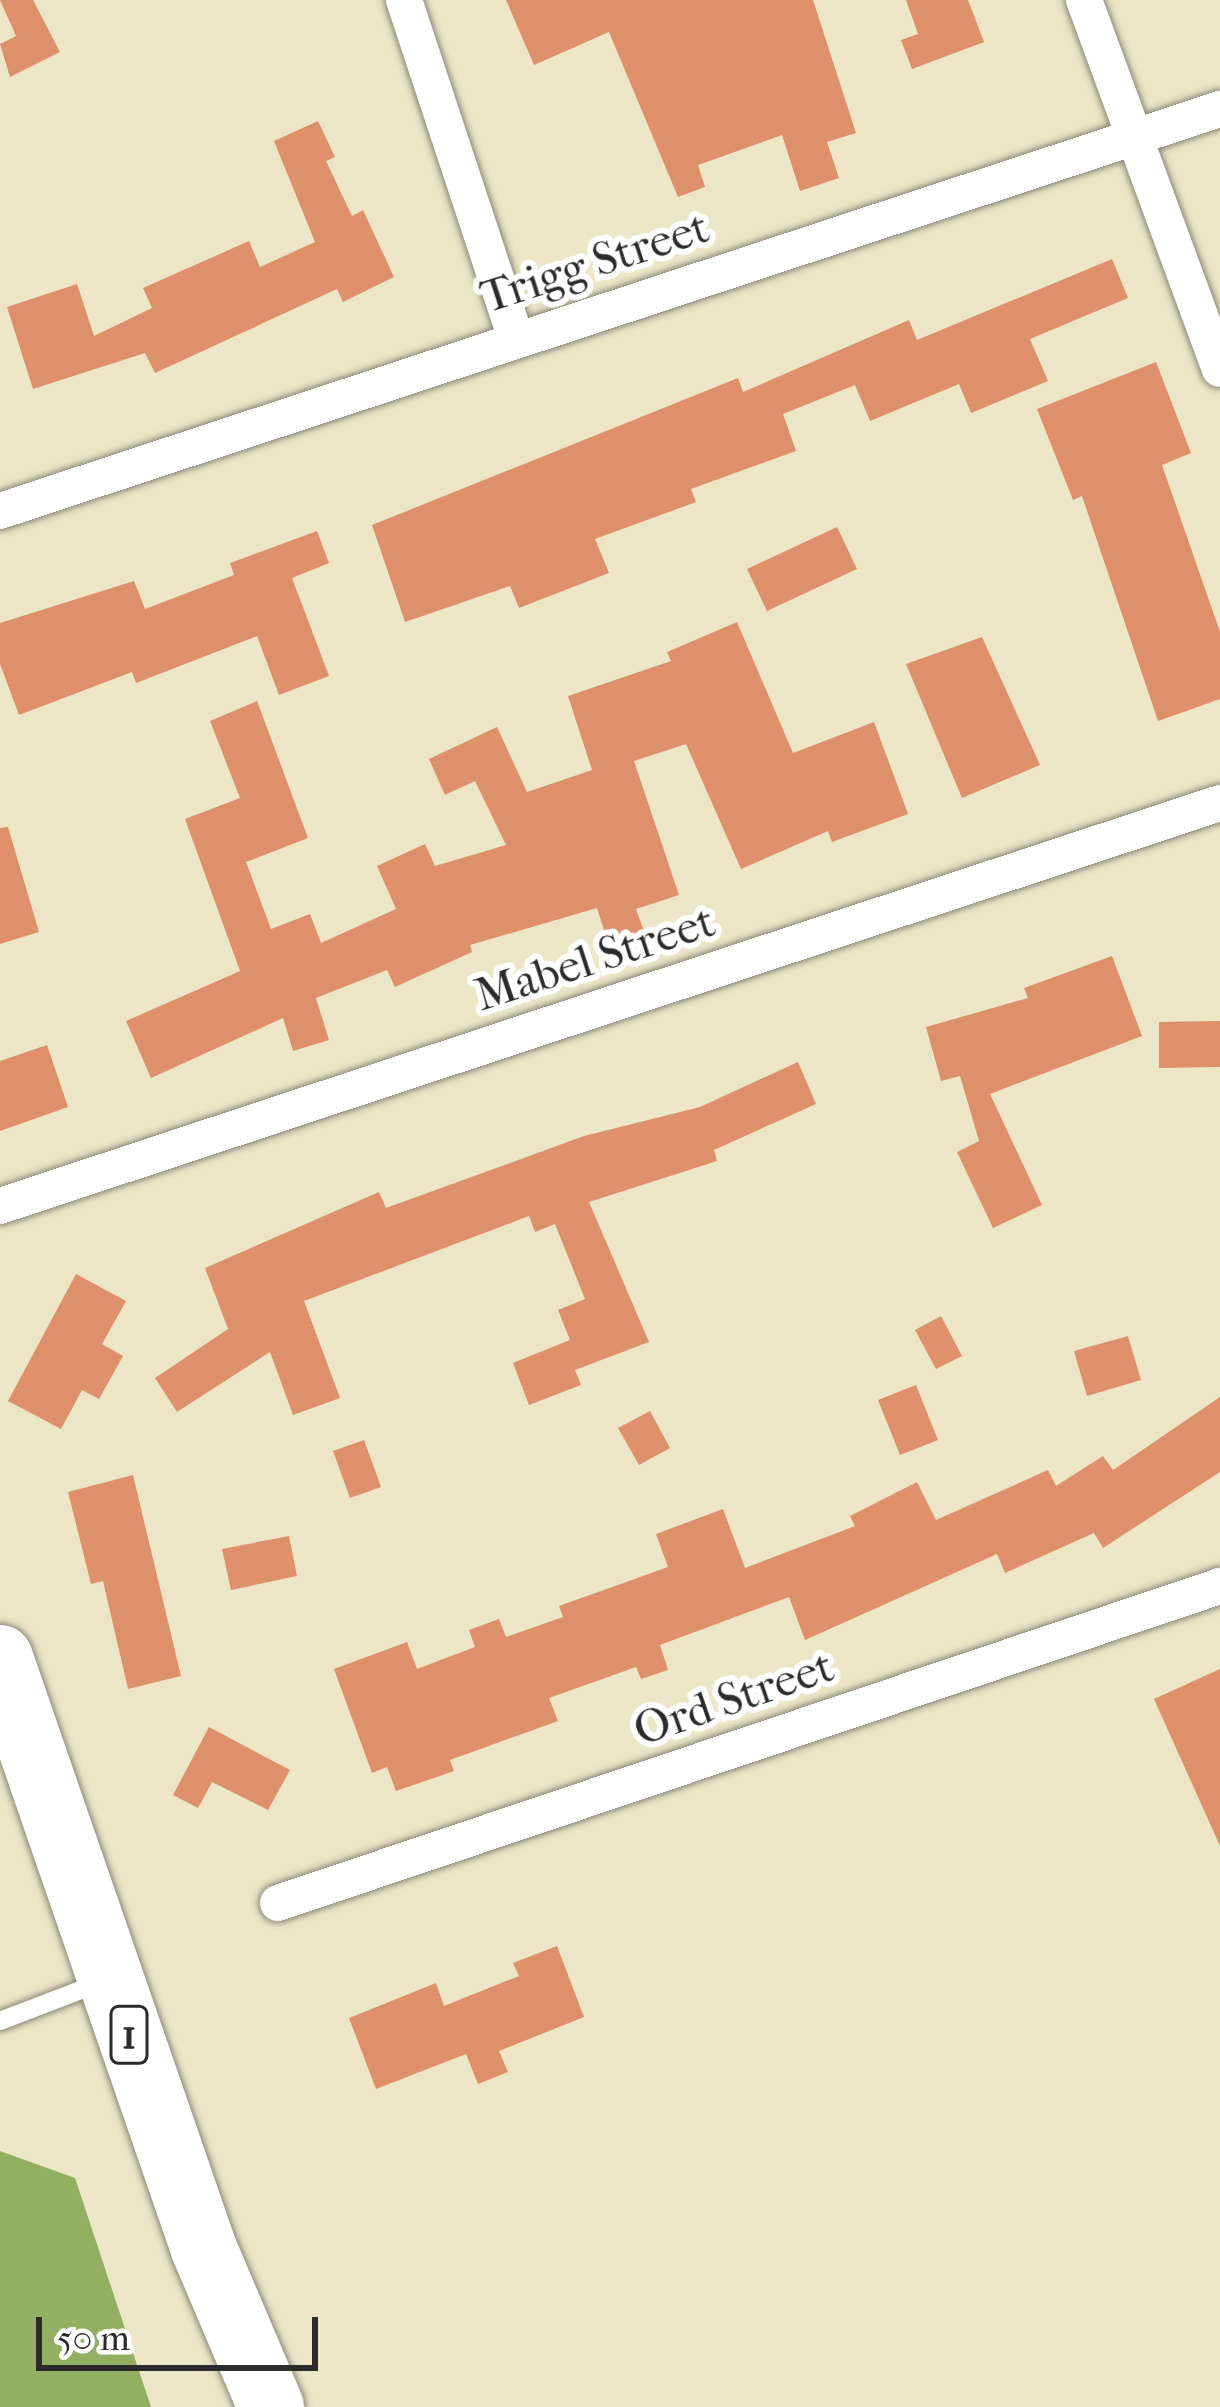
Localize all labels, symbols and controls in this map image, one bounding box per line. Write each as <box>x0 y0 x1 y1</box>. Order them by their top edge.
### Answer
street label: Trigg Street <box>474 201 716 325</box>
street label: Mabel Street <box>469 895 721 1023</box>
street label: Ord Street <box>627 1640 841 1758</box>
road number: 1 <box>108 1999 150 2071</box>
scale bar <box>42 2293 324 2367</box>
text: 50 m <box>57 2317 130 2359</box>

